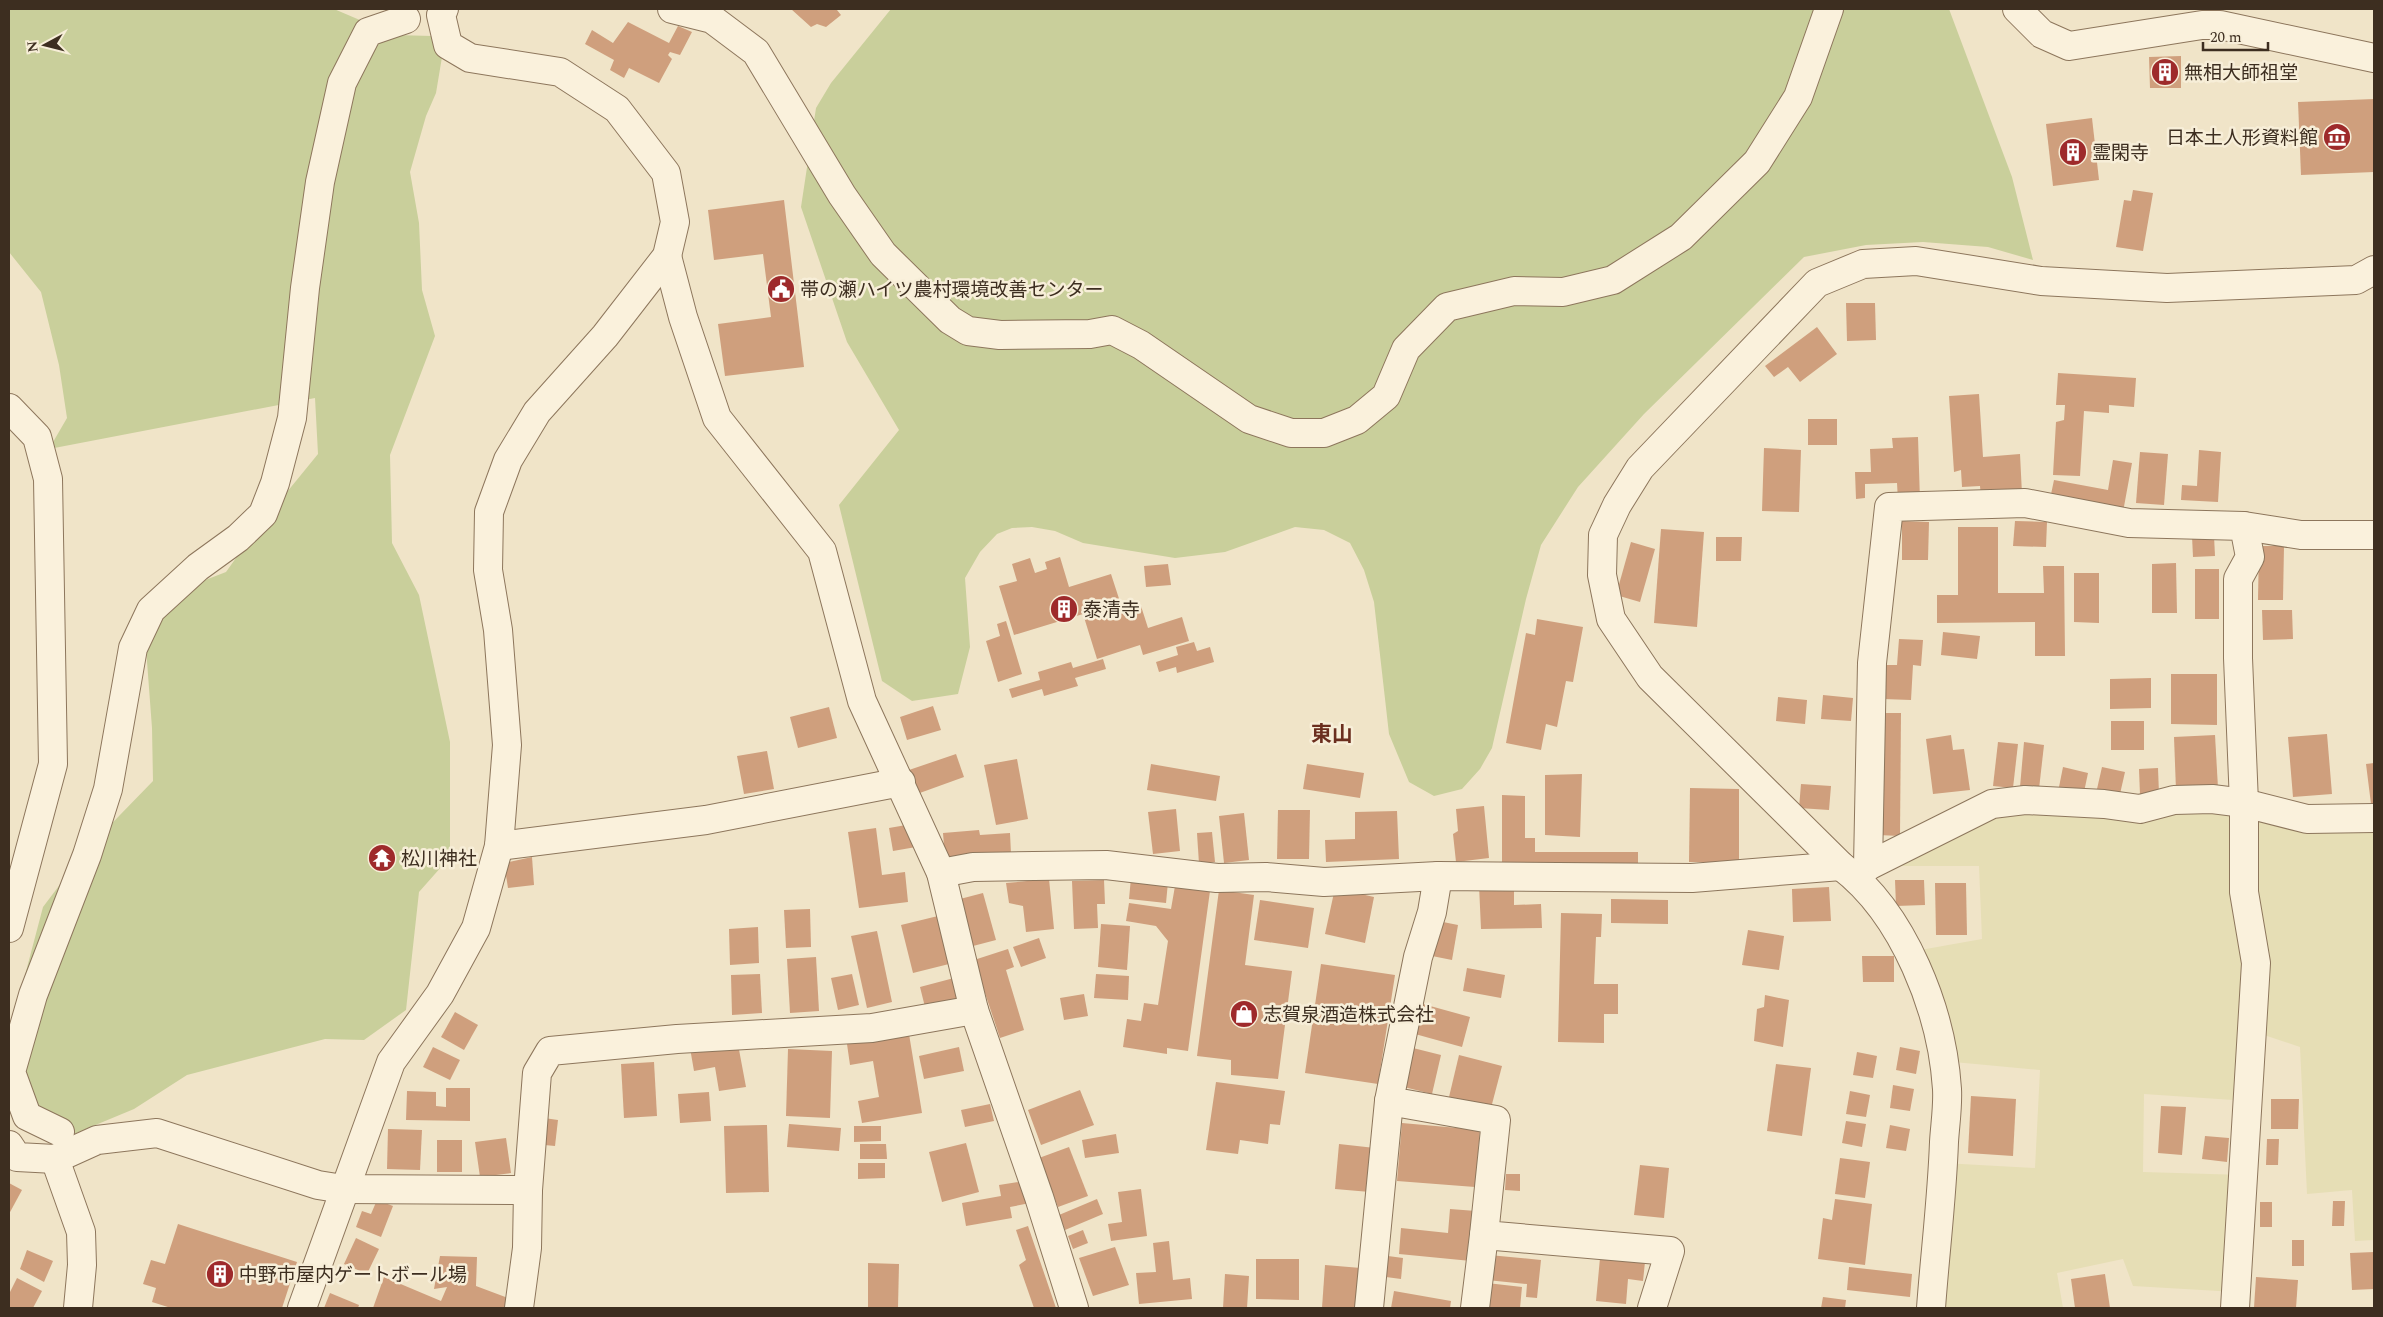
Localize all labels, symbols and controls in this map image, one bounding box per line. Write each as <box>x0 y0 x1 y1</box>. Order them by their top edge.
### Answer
north arrow <box>20 20 70 70</box>
scale bar <box>2203 20 2268 52</box>
text: 20 m <box>2210 26 2242 49</box>
text: N <box>21 40 44 53</box>
building icon: 無相大師祖堂 <box>2150 57 2180 87</box>
place label: 無相大師祖堂 <box>2184 59 2298 88</box>
museum icon: 日本土人形資料館 <box>2322 122 2352 152</box>
place label: 日本土人形資料館 <box>2166 124 2318 153</box>
building icon: 霊閑寺 <box>2058 137 2088 167</box>
place label: 霊閑寺 <box>2092 139 2149 168</box>
public building icon: 帯の瀬ハイツ農村環境改善センター <box>766 274 796 304</box>
place label: 帯の瀬ハイツ農村環境改善センター <box>800 276 1104 305</box>
building icon: 泰清寺 <box>1049 594 1079 624</box>
place label: 泰清寺 <box>1083 596 1140 625</box>
district label: 東山 <box>1311 719 1353 751</box>
temple icon: 松川神社 <box>367 843 397 873</box>
place label: 松川神社 <box>401 845 477 874</box>
shop icon: 志賀泉酒造株式会社 <box>1229 999 1259 1029</box>
place label: 志賀泉酒造株式会社 <box>1263 1001 1434 1030</box>
building icon: 中野市屋内ゲートボール場 <box>205 1259 235 1289</box>
place label: 中野市屋内ゲートボール場 <box>239 1261 467 1290</box>

